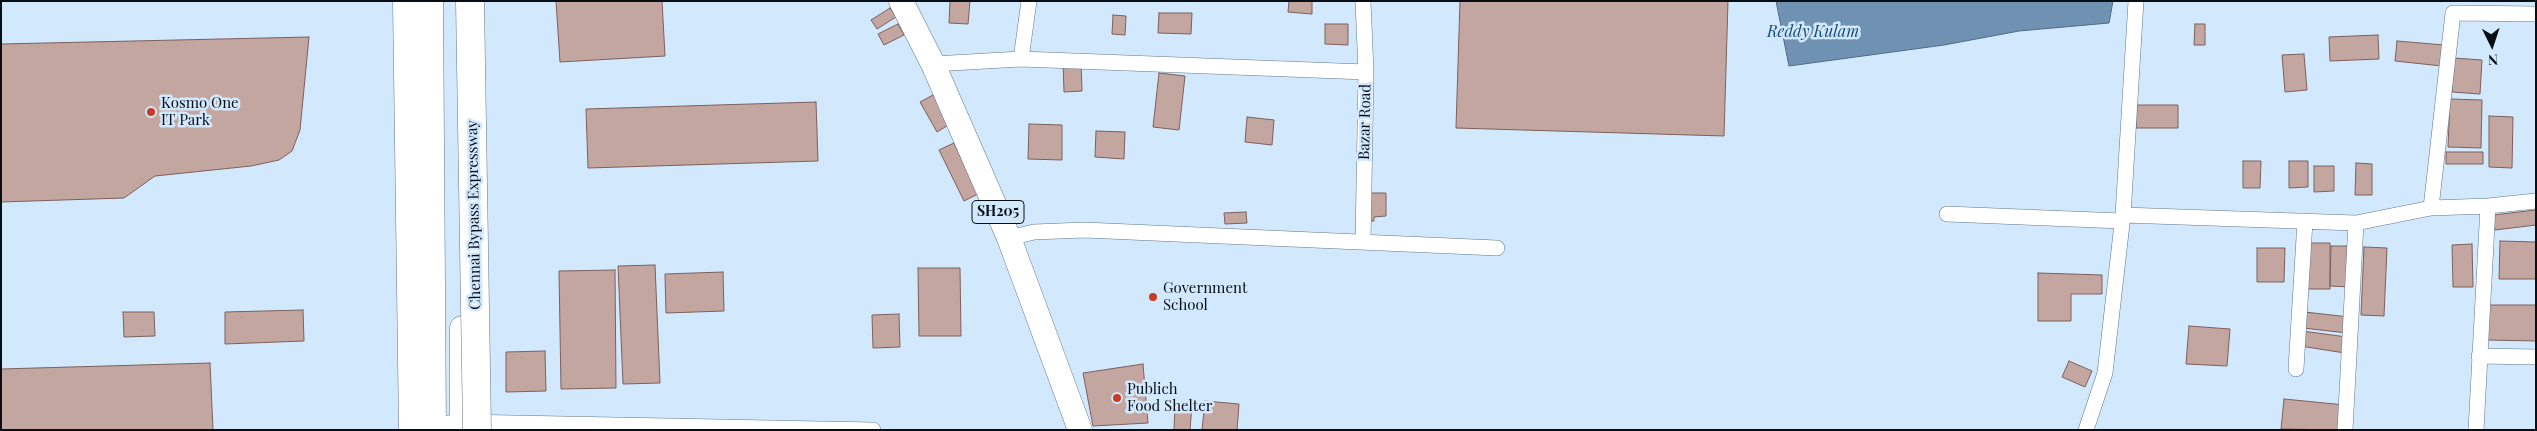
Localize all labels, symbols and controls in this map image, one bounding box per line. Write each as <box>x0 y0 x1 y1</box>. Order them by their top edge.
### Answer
north arrow <box>2467 20 2517 70</box>
water label: Reddy Kulam <box>1767 22 1859 42</box>
text: N <box>2487 51 2499 70</box>
street label: Bazar Road <box>1355 84 1375 160</box>
place label: Kosmo One IT Park <box>161 94 239 129</box>
marker: Kosmo One IT Park <box>145 106 157 118</box>
street label: Chennai Bypass Expressway <box>463 120 485 310</box>
road number: SH205 <box>972 200 1024 223</box>
place label: Government School <box>1163 279 1247 314</box>
marker: Government School <box>1147 291 1159 303</box>
place label: Publich Food Shelter <box>1127 380 1212 415</box>
marker: Publich Food Shelter <box>1111 392 1123 404</box>

